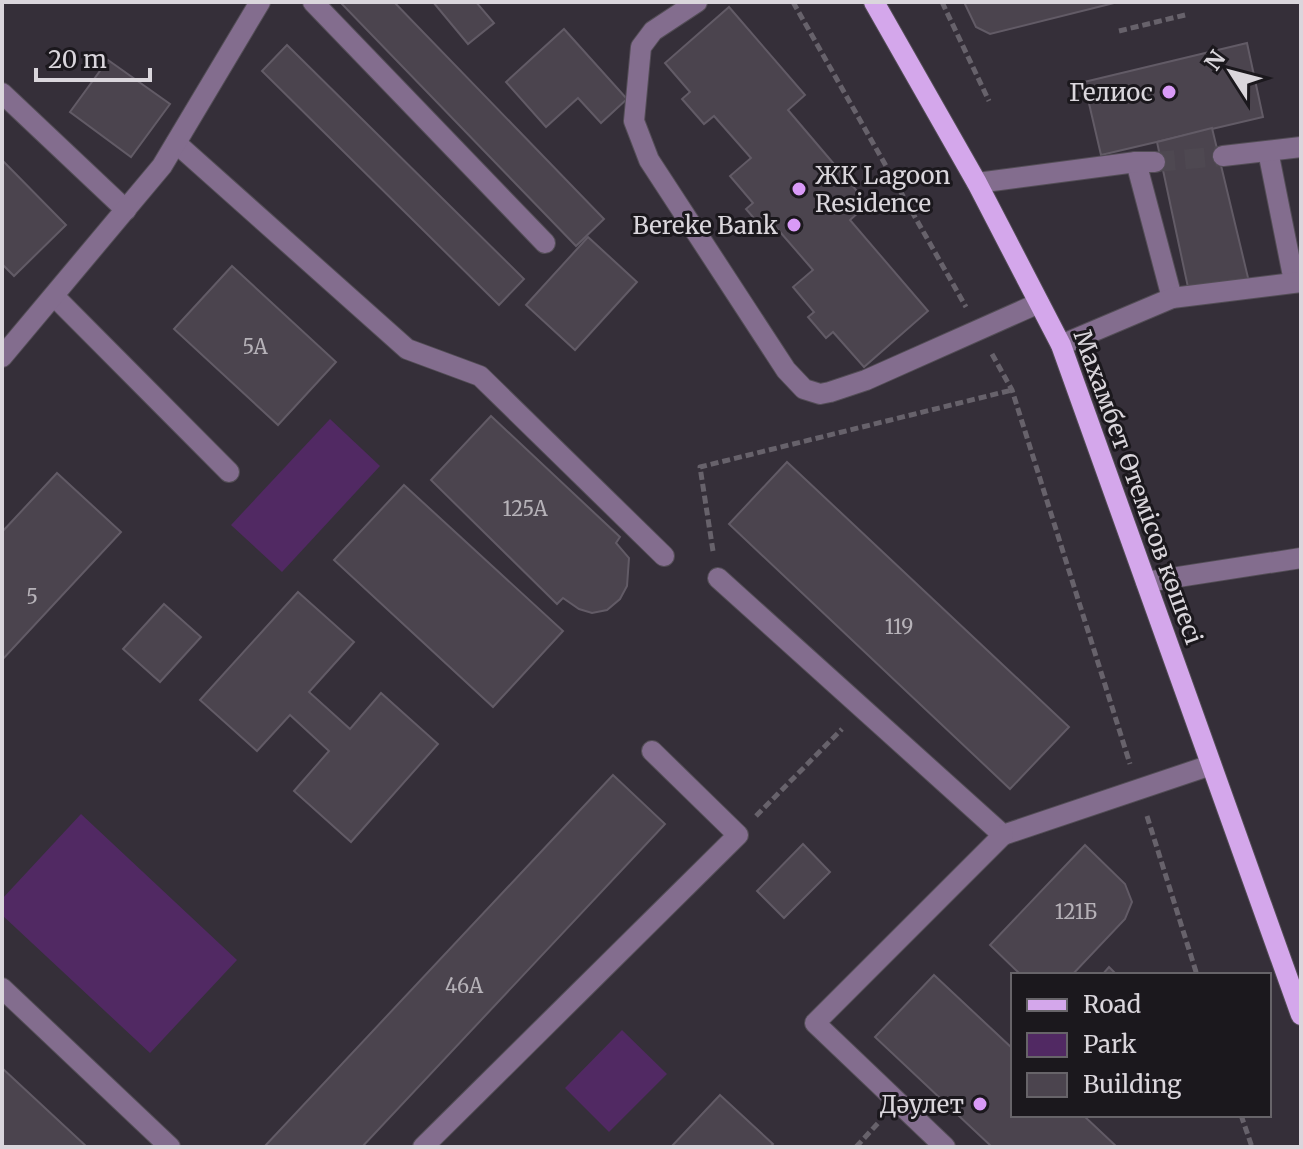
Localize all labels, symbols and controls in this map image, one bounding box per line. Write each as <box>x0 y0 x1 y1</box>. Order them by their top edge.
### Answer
scale bar <box>36 32 150 82</box>
north arrow <box>1191 32 1271 112</box>
text: 20 m <box>48 44 107 75</box>
text: N <box>1198 44 1232 76</box>
place label: Гелиос <box>1069 77 1153 108</box>
marker: Гелиос <box>1160 83 1178 101</box>
place label: ЖК Lagoon Residence <box>815 160 951 219</box>
marker: ЖК Lagoon Residence <box>790 180 808 198</box>
place label: Bereke Bank <box>633 210 779 241</box>
marker: Bereke Bank <box>785 216 803 234</box>
street label: Махамбет Өтемісов көшесі <box>1067 326 1209 649</box>
house number: 5А <box>242 334 268 359</box>
house number: 125А <box>502 496 548 521</box>
house number: 5 <box>26 584 38 609</box>
house number: 119 <box>885 614 913 639</box>
house number: 121Б <box>1055 899 1097 924</box>
house number: 46А <box>445 973 484 998</box>
legend <box>1011 973 1271 1117</box>
text: Road <box>1083 989 1141 1020</box>
text: Park <box>1083 1029 1137 1060</box>
text: Building <box>1083 1069 1182 1100</box>
place label: Дәулет <box>880 1089 964 1120</box>
marker: Дәулет <box>971 1095 989 1113</box>

